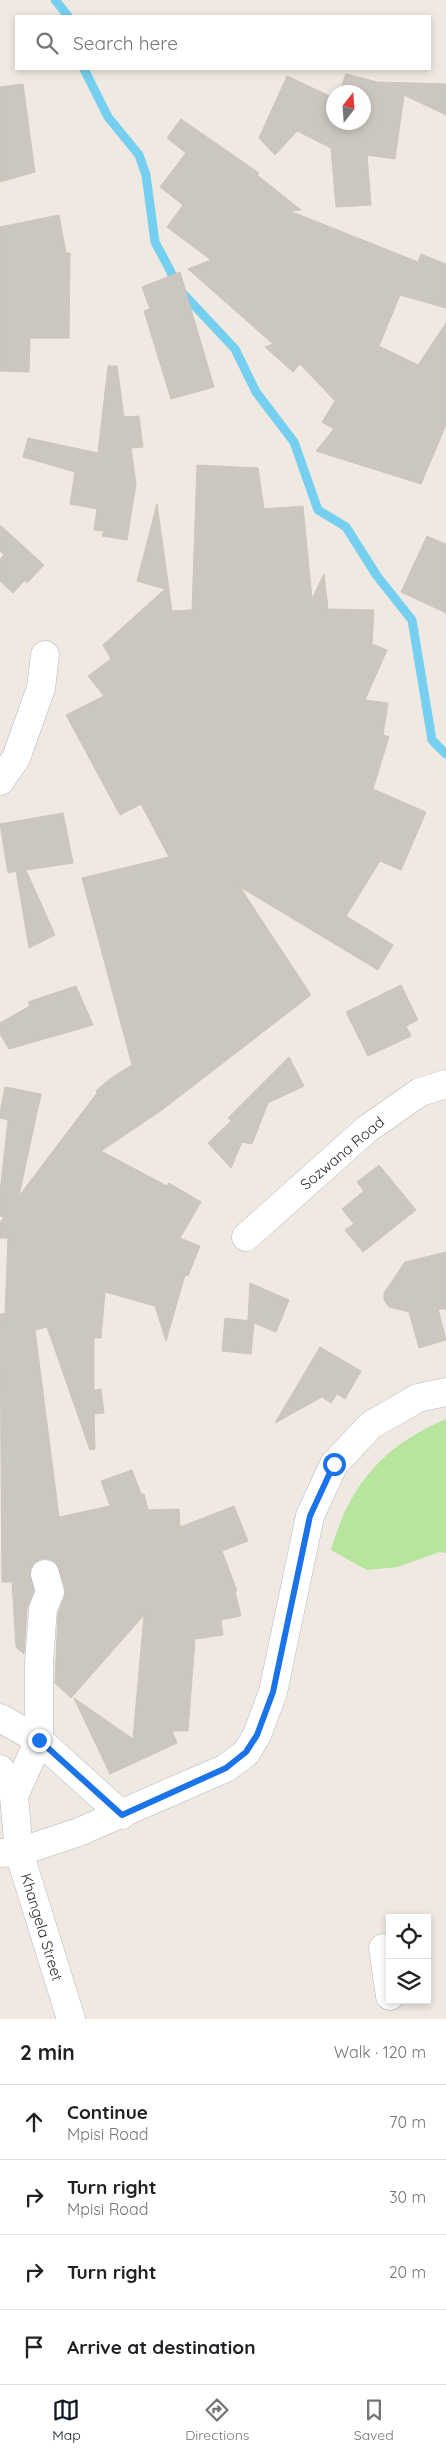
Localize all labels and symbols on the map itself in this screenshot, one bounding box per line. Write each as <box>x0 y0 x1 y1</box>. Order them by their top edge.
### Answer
north arrow <box>326 85 371 130</box>
street label: Sozwana Road <box>296 1112 388 1194</box>
route start <box>323 1453 346 1476</box>
route end <box>28 1729 51 1752</box>
street label: Khangela Street <box>17 1871 67 1983</box>

